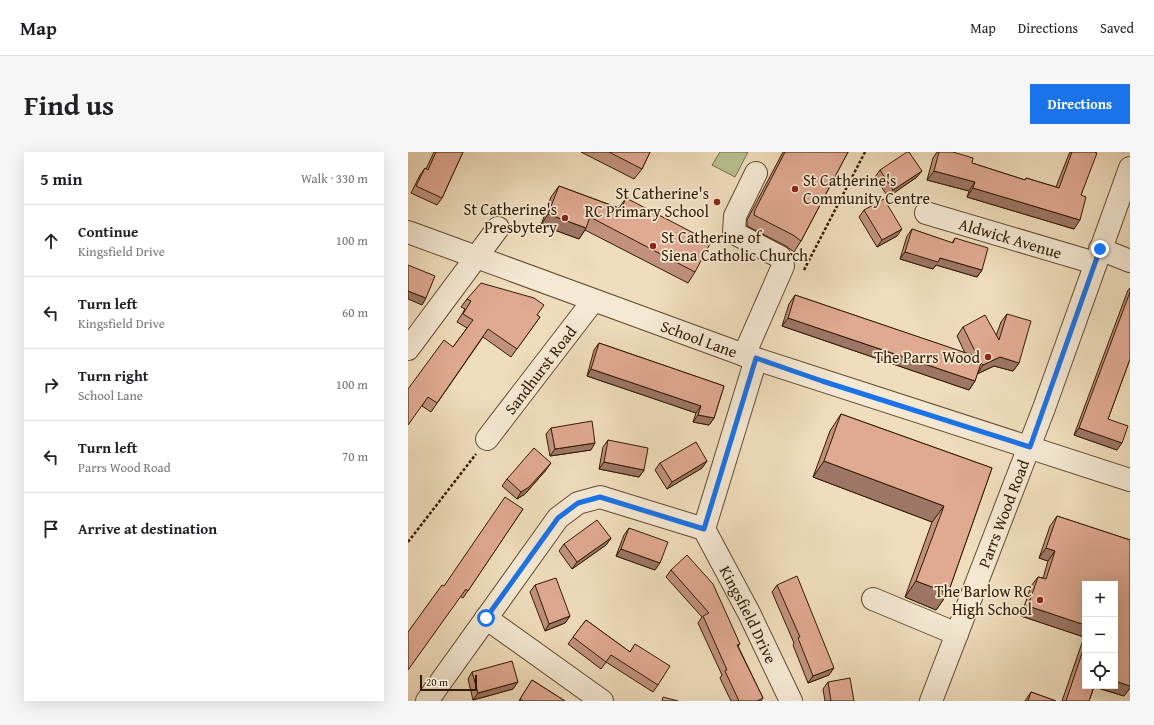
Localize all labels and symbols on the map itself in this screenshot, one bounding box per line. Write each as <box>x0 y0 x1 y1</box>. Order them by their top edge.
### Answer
place label: St Catherine's Community Centre <box>803 168 930 210</box>
place label: St Catherine's RC Primary School <box>585 181 710 223</box>
marker: St Catherine's Community Centre <box>790 184 800 194</box>
place label: St Catherine's Presbytery <box>464 197 557 239</box>
marker: St Catherine's RC Primary School <box>712 197 722 207</box>
street label: Aldwick Avenue <box>956 211 1065 265</box>
marker: St Catherine's Presbytery <box>560 213 570 223</box>
place label: St Catherine of Siena Catholic Church <box>661 225 808 267</box>
route end <box>1091 240 1109 258</box>
marker: St Catherine of Siena Catholic Church <box>648 241 658 251</box>
street label: School Lane <box>657 314 741 364</box>
street label: Sandhurst Road <box>498 320 582 419</box>
place label: The Parrs Wood <box>874 345 980 369</box>
marker: The Parrs Wood <box>983 352 993 362</box>
street label: Parrs Wood Road <box>972 455 1035 571</box>
street label: Kingsfield Drive <box>714 561 783 667</box>
place label: The Barlow RC High School <box>935 579 1033 621</box>
marker: The Barlow RC High School <box>1035 595 1045 605</box>
route start <box>477 609 495 627</box>
scale bar <box>420 673 477 692</box>

